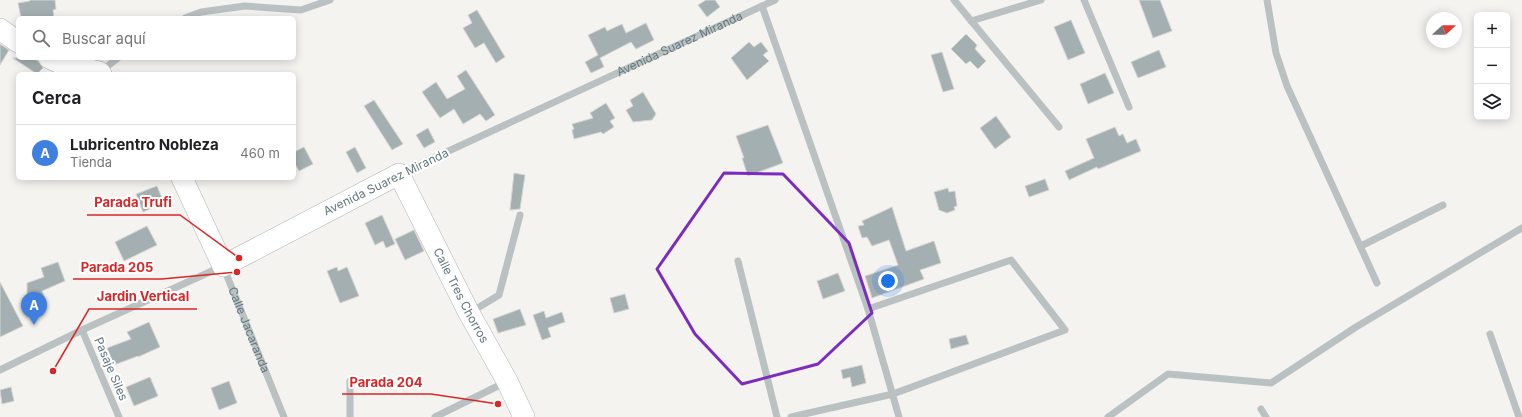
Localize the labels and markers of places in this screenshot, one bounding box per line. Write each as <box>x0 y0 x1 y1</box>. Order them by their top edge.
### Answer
callout: Parada Trufi <box>87 190 180 215</box>
callout: Parada 205 <box>73 254 162 279</box>
callout: Jardin Vertical <box>89 284 197 309</box>
pin: A <box>21 292 47 325</box>
callout: Parada 204 <box>342 369 431 394</box>

